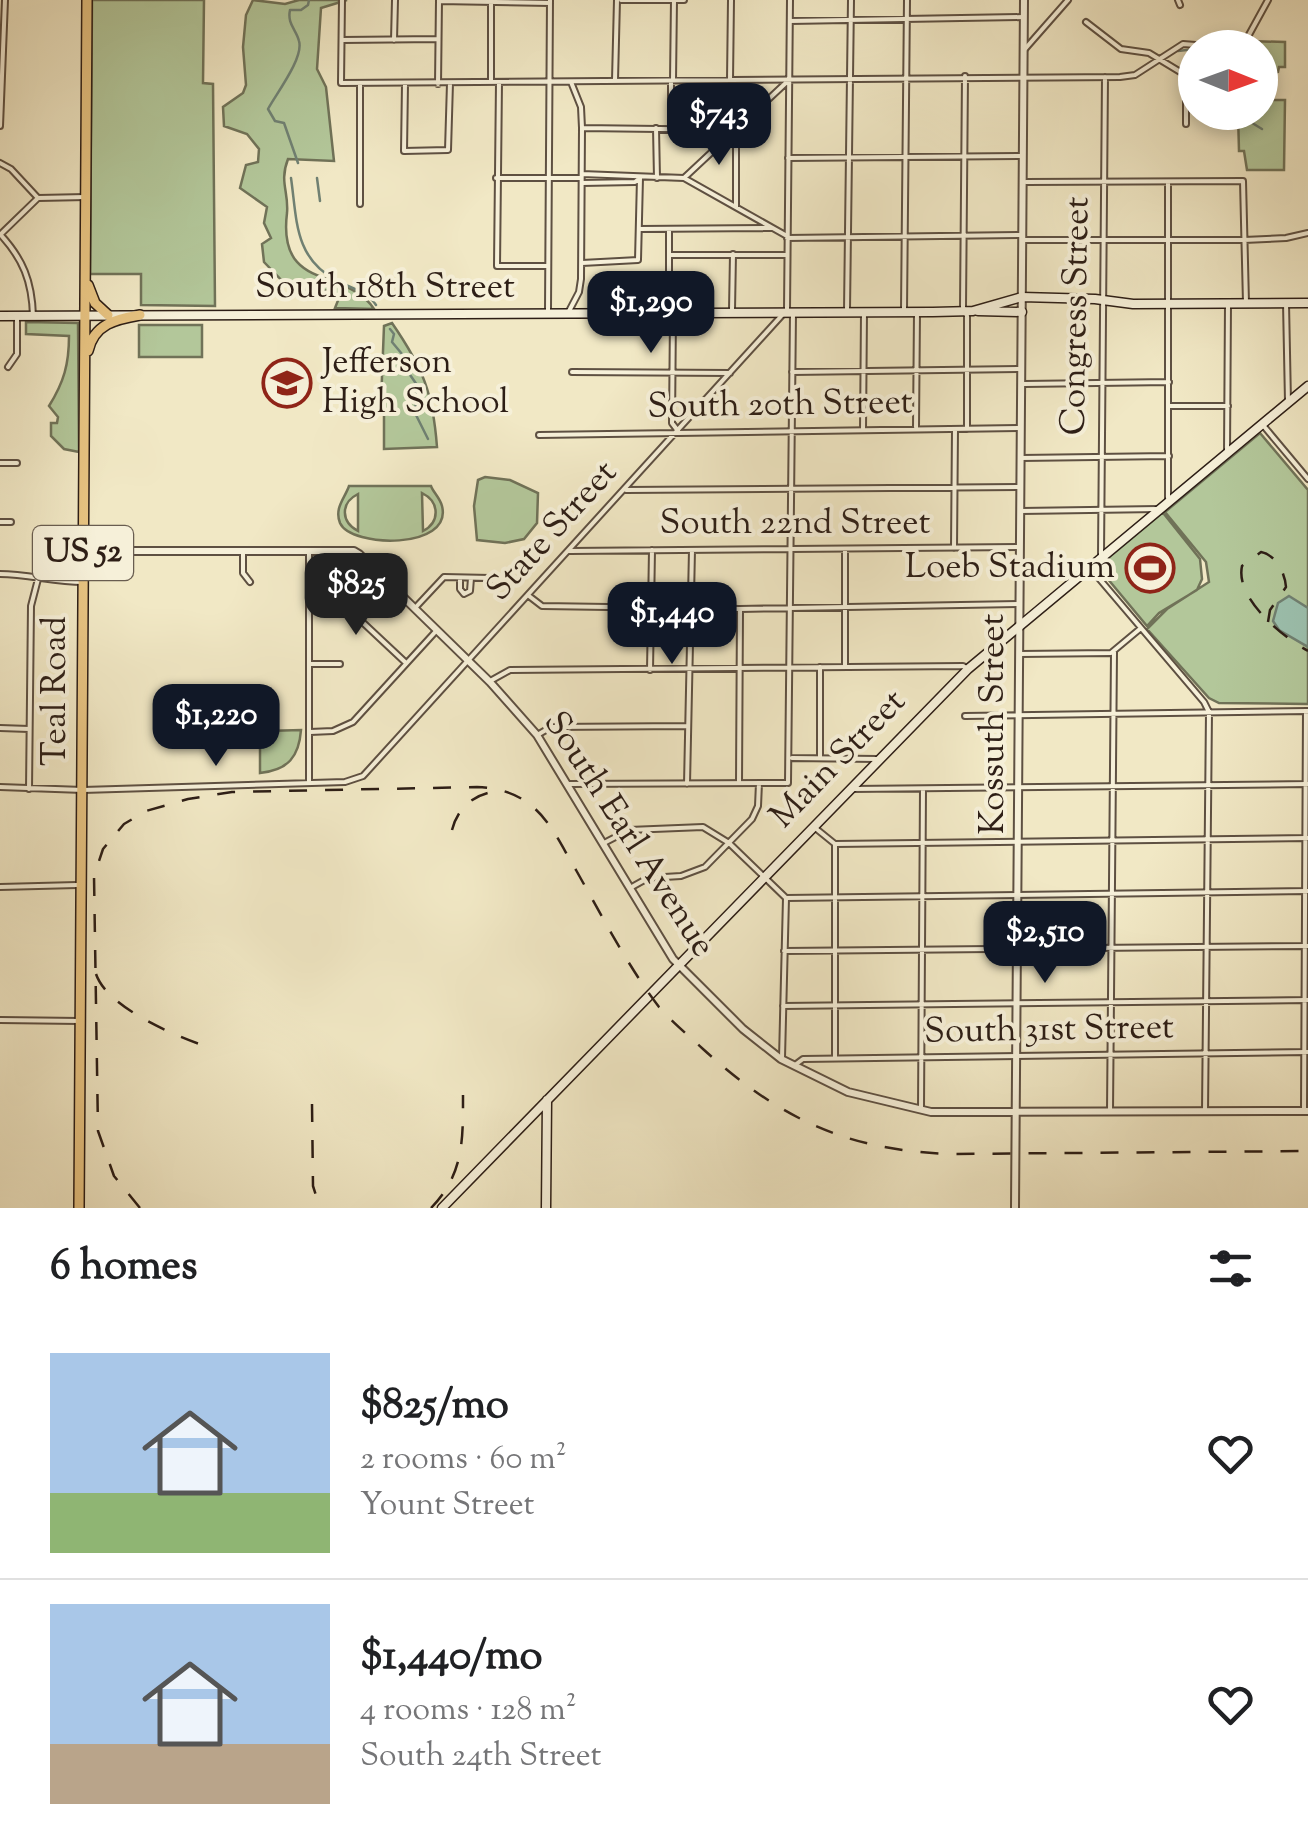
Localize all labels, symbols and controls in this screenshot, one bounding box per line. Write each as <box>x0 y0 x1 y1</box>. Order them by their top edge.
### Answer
north arrow <box>1178 30 1278 130</box>
map controls <box>1178 30 1278 130</box>
pin: $743 <box>660 83 778 168</box>
text: $743 <box>689 92 749 138</box>
street label: Congress Street <box>1049 196 1105 436</box>
street label: South 18th Street <box>255 263 515 314</box>
pin: $1,290 <box>570 271 732 356</box>
text: $1,290 <box>609 280 693 326</box>
place label: Jefferson High School <box>320 338 509 429</box>
school or university icon: Jefferson High School <box>261 357 313 409</box>
street label: South 20th Street <box>647 378 913 434</box>
street label: State Street <box>476 450 630 614</box>
street label: South 22nd Street <box>660 499 930 550</box>
road number: US 52 <box>33 526 133 580</box>
sports icon: Loeb Stadium <box>1124 542 1176 594</box>
place label: Loeb Stadium <box>905 543 1115 594</box>
pin: $825 <box>297 553 415 638</box>
text: $825 <box>327 562 385 608</box>
pin: $1,440 <box>591 582 753 667</box>
text: $1,440 <box>630 591 714 637</box>
street label: Kossuth Street <box>969 613 1020 834</box>
street label: Teal Road <box>31 616 82 766</box>
street label: Main Street <box>759 679 919 841</box>
pin: $1,220 <box>135 684 297 769</box>
text: $1,220 <box>175 693 257 739</box>
street label: South Earl Avenue <box>529 702 727 968</box>
pin: $2,510 <box>964 901 1126 986</box>
text: $2,510 <box>1005 910 1085 956</box>
street label: South 31st Street <box>924 1003 1174 1059</box>
text: 6 homes <box>50 1238 197 1298</box>
icon: filters <box>1203 1241 1258 1296</box>
text: $825/mo <box>360 1377 509 1437</box>
icon: home <box>130 1393 250 1513</box>
icon: heart <box>1203 1426 1258 1481</box>
text: 2 rooms · 60 m² <box>360 1437 566 1483</box>
text: Yount Street <box>360 1483 535 1529</box>
text: $1,440/mo <box>360 1628 542 1688</box>
icon: home <box>130 1644 250 1764</box>
icon: heart <box>1203 1677 1258 1732</box>
text: 4 rooms · 128 m² <box>360 1688 577 1734</box>
text: South 24th Street <box>360 1734 602 1780</box>

